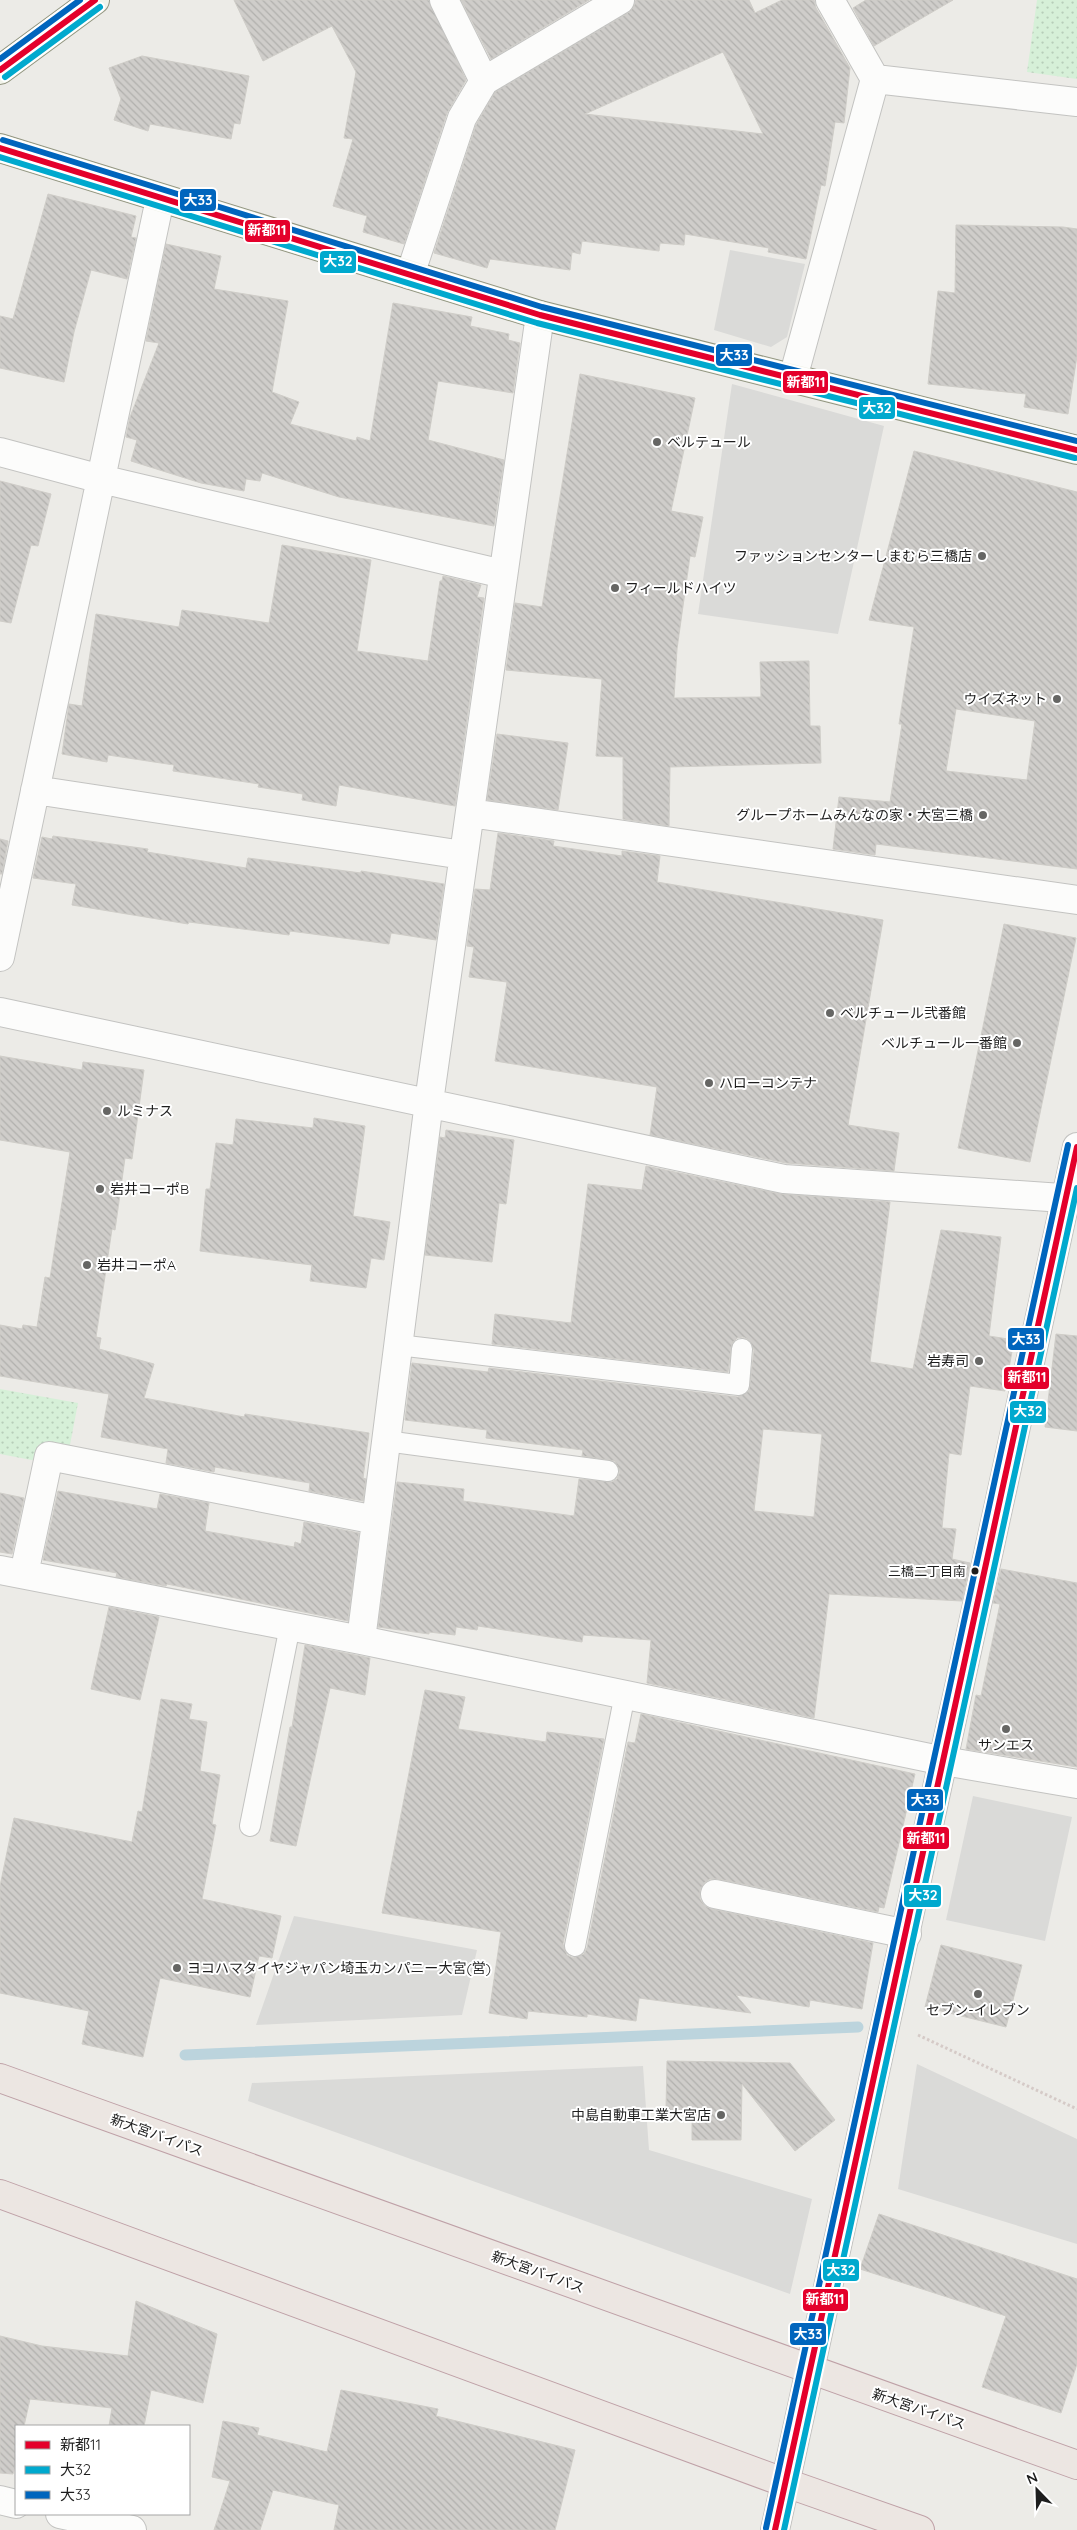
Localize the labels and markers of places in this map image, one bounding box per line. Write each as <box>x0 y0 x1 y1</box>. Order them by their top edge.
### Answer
place label: ベルテュール <box>667 433 751 451</box>
marker: ベルテュール <box>651 436 663 448</box>
place label: ファッションセンターしまむら三橋店 <box>734 547 972 565</box>
marker: ファッションセンターしまむら三橋店 <box>976 550 988 562</box>
place label: フィールドハイツ <box>625 579 736 597</box>
marker: フィールドハイツ <box>609 582 621 594</box>
place label: ウイズネット <box>963 690 1047 708</box>
marker: ウイズネット <box>1051 693 1063 705</box>
place label: グループホームみんなの家・大宮三橋 <box>736 806 973 824</box>
marker: グループホームみんなの家・大宮三橋 <box>977 809 989 821</box>
place label: ベルチュール弐番館 <box>840 1004 966 1022</box>
marker: ベルチュール弐番館 <box>824 1007 836 1019</box>
place label: ベルチュール一番館 <box>881 1034 1007 1052</box>
marker: ベルチュール一番館 <box>1011 1037 1023 1049</box>
place label: ハローコンテナ <box>719 1074 817 1092</box>
marker: ハローコンテナ <box>703 1077 715 1089</box>
place label: ルミナス <box>117 1102 173 1120</box>
marker: ルミナス <box>101 1105 113 1117</box>
place label: 岩井コーポB <box>110 1180 189 1198</box>
marker: 岩井コーポB <box>94 1183 106 1195</box>
place label: 岩井コーポA <box>97 1256 176 1274</box>
marker: 岩井コーポA <box>81 1259 93 1271</box>
place label: 岩寿司 <box>927 1352 969 1370</box>
marker: 岩寿司 <box>973 1355 985 1367</box>
place label: 三橋二丁目南 <box>888 1563 966 1579</box>
marker: 三橋二丁目南 <box>970 1566 980 1576</box>
marker: サンエス <box>1000 1723 1012 1735</box>
place label: サンエス <box>978 1736 1034 1754</box>
place label: ヨコハマタイヤジャパン埼玉カンパニー大宮(営) <box>187 1959 491 1977</box>
marker: ヨコハマタイヤジャパン埼玉カンパニー大宮(営) <box>171 1962 183 1974</box>
marker: セブン-イレブン <box>972 1988 984 2000</box>
place label: セブン-イレブン <box>926 2001 1030 2019</box>
place label: 中島自動車工業大宮店 <box>571 2106 711 2124</box>
marker: 中島自動車工業大宮店 <box>715 2109 727 2121</box>

